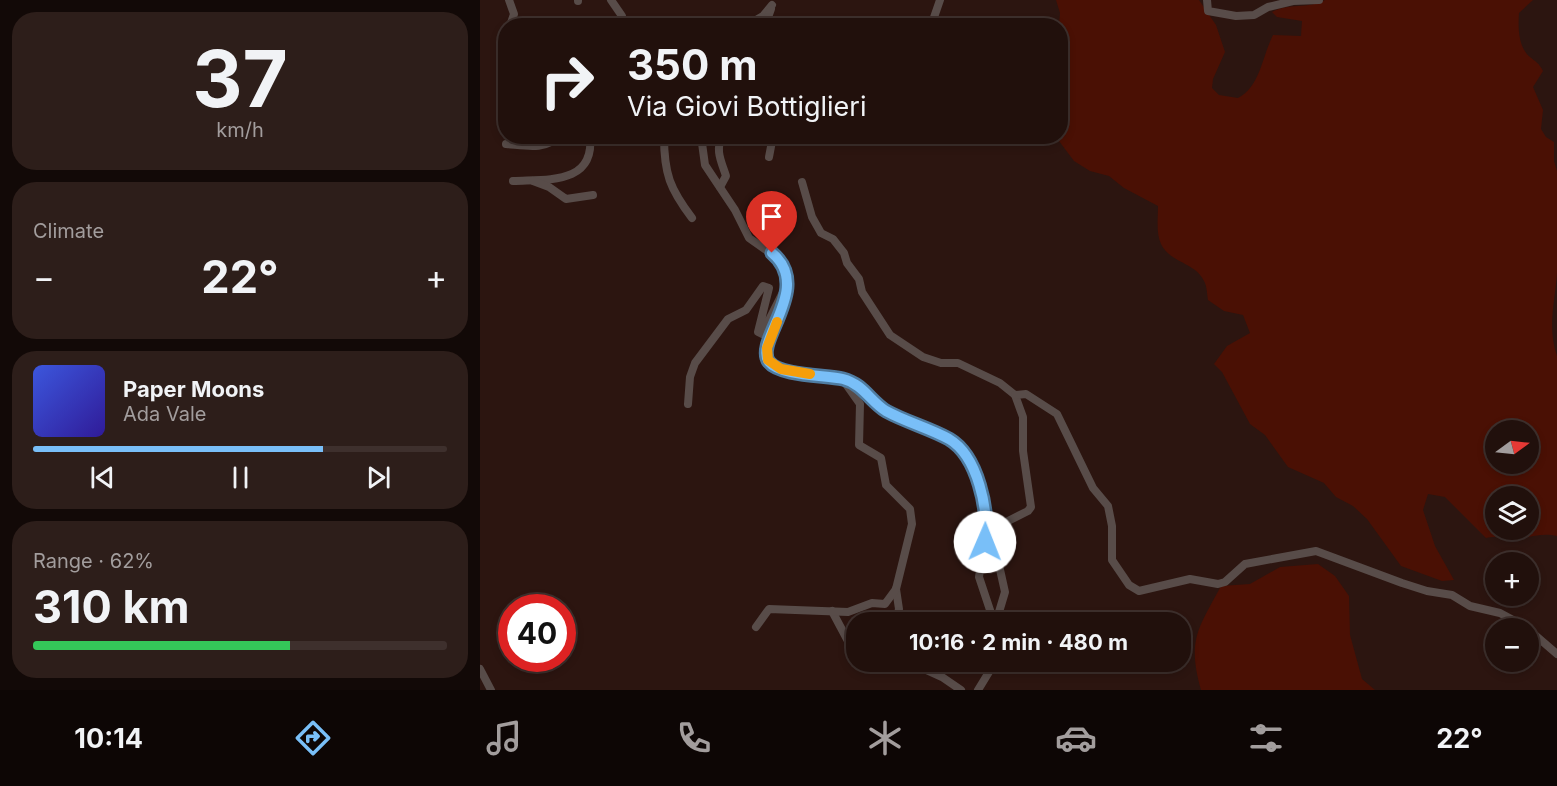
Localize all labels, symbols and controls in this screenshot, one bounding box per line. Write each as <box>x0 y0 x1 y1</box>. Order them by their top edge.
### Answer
text: 37 <box>192 31 288 126</box>
text: 350 m <box>627 39 758 90</box>
icon: right <box>528 42 606 120</box>
text: Via Giovi Bottiglieri <box>627 90 866 123</box>
text: km/h <box>216 118 264 142</box>
pin <box>746 191 797 253</box>
icon: arrive <box>755 200 788 233</box>
text: Climate <box>33 219 104 243</box>
text: 22° <box>201 249 279 304</box>
text: − <box>33 257 55 297</box>
text: + <box>425 257 447 297</box>
text: Paper Moons <box>123 376 264 402</box>
text: Ada Vale <box>123 402 206 426</box>
north arrow <box>1485 420 1539 474</box>
map controls <box>1485 420 1539 672</box>
icon: previous <box>86 461 119 494</box>
icon: pause <box>224 461 257 494</box>
icon: next <box>362 461 395 494</box>
button: layers <box>1485 486 1539 540</box>
position arrow <box>953 510 1017 574</box>
text: Range · 62% <box>33 549 154 573</box>
button: + <box>1485 552 1539 606</box>
text: 310 km <box>33 579 190 634</box>
speed limit sign: 40 <box>498 594 576 672</box>
button: − <box>1485 618 1539 672</box>
text: 10:16 · 2 min · 480 m <box>909 629 1128 655</box>
icon: directions <box>292 717 334 759</box>
icon: music <box>483 717 525 759</box>
icon: phone <box>673 717 715 759</box>
icon: climate <box>864 717 906 759</box>
icon: car <box>1055 717 1097 759</box>
icon: filters <box>1245 717 1287 759</box>
text: 10:14 <box>74 722 143 755</box>
text: 22° <box>1436 722 1483 755</box>

